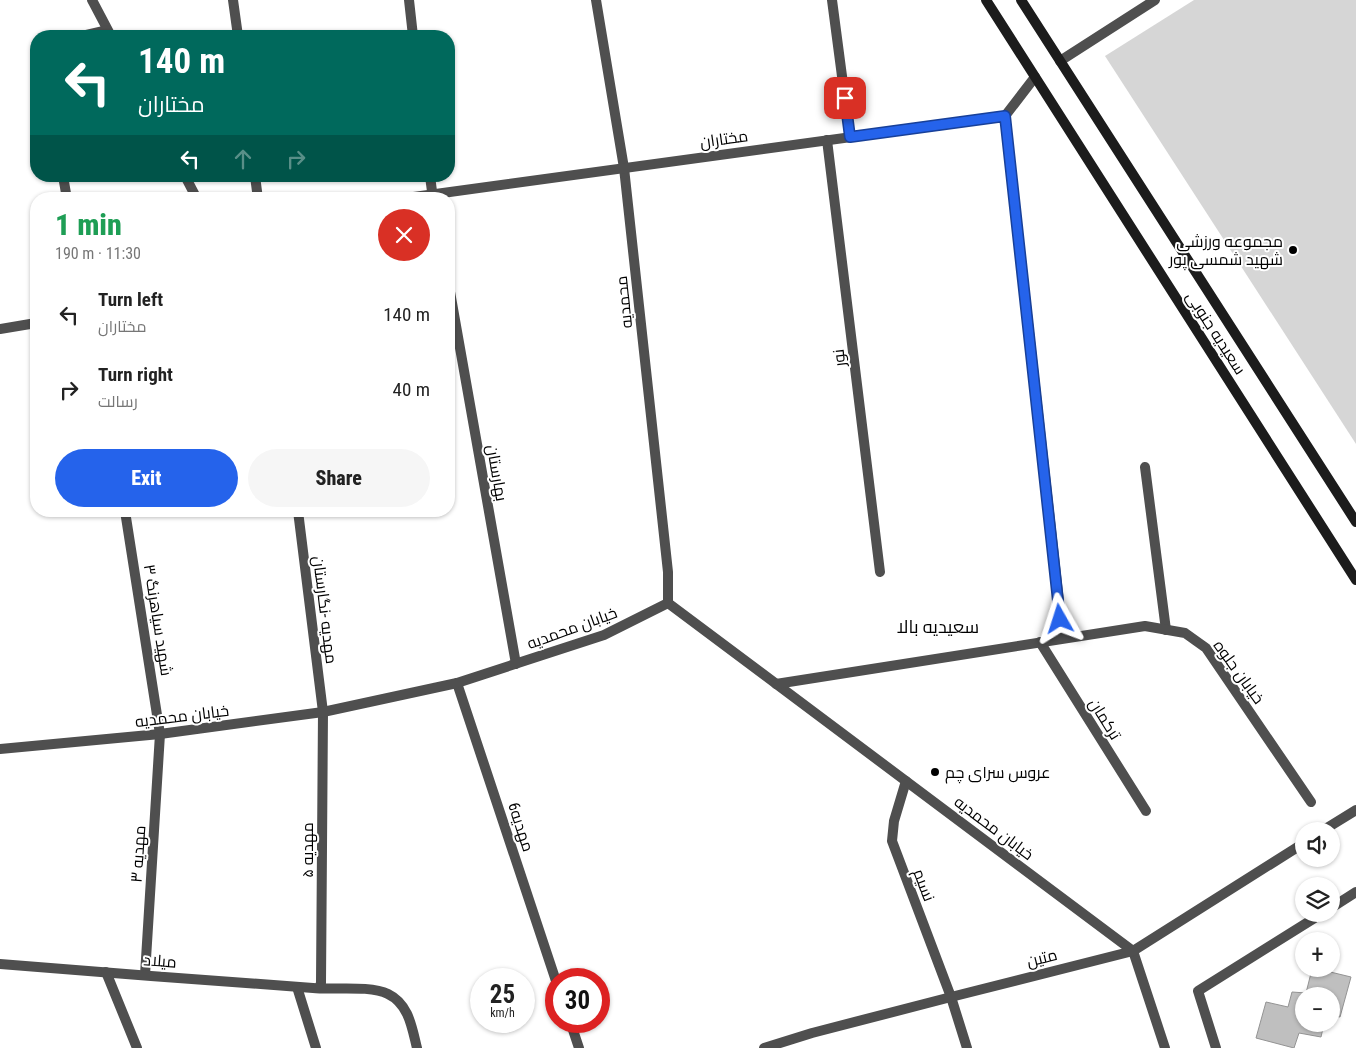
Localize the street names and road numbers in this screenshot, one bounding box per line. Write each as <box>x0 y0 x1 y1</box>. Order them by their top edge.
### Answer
street label: مختاران <box>699 126 749 153</box>
street label: محمدیه <box>612 275 636 329</box>
street label: سعیدیه جنوبی <box>1181 288 1250 379</box>
street label: نور <box>828 348 850 369</box>
street label: بهارستان <box>482 443 511 503</box>
street label: مهدیه -نگارستان <box>308 555 341 665</box>
street label: شهید سیاهرنگ ۳ <box>139 563 176 677</box>
street label: خیابان محمدیه <box>524 603 620 654</box>
street label: خیابان جلوه <box>1209 636 1268 708</box>
street label: ترکمان <box>1084 695 1125 744</box>
street label: خیابان محمدیه <box>134 701 230 732</box>
street label: خیابان محمدیه <box>950 792 1037 865</box>
street label: مهدیه6 <box>503 800 538 854</box>
street label: مهدیه ۵ <box>298 822 318 878</box>
street label: مهدیه ۳ <box>127 825 150 883</box>
street label: نسیم <box>907 866 939 905</box>
street label: متین <box>1025 945 1060 972</box>
street label: میلاد <box>143 950 177 972</box>

